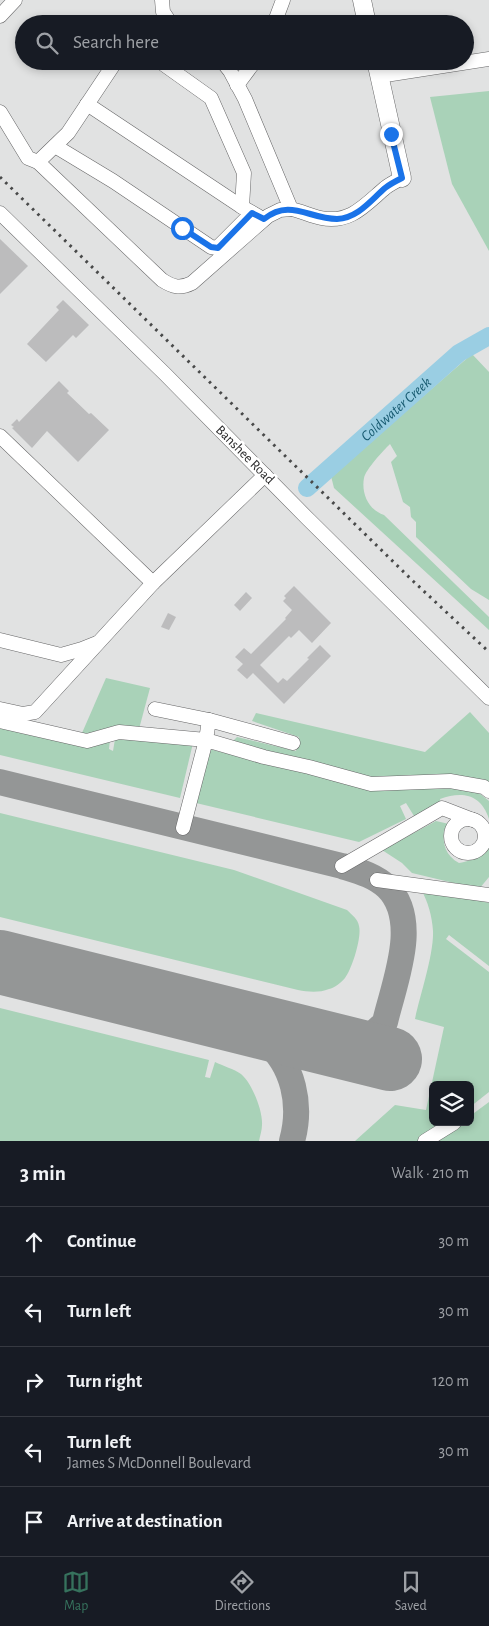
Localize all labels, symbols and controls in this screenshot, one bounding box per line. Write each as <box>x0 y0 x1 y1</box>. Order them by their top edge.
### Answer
search box <box>15 15 474 70</box>
icon: search <box>33 29 61 57</box>
text: Search here <box>73 33 159 52</box>
route end <box>380 123 403 146</box>
route start <box>171 217 194 240</box>
water label: Coldwater Creek <box>358 374 434 444</box>
street label: Banshee Road <box>213 423 277 487</box>
map controls <box>429 1081 474 1126</box>
button: layers <box>429 1081 474 1126</box>
text: 3 min <box>20 1163 66 1184</box>
text: Walk · 210 m <box>391 1165 469 1181</box>
icon: ahead <box>20 1228 48 1256</box>
text: Continue <box>67 1232 136 1251</box>
text: 30 m <box>439 1233 469 1249</box>
icon: left <box>20 1298 48 1326</box>
text: Turn left <box>67 1302 131 1321</box>
text: 30 m <box>439 1303 469 1319</box>
icon: right <box>20 1368 48 1396</box>
text: Turn right <box>67 1372 142 1391</box>
text: 120 m <box>432 1373 469 1389</box>
text: Turn left <box>67 1433 131 1452</box>
icon: left <box>20 1438 48 1466</box>
text: 30 m <box>439 1443 469 1459</box>
text: James S McDonnell Boulevard <box>67 1455 251 1471</box>
icon: arrive <box>20 1508 48 1536</box>
text: Arrive at destination <box>67 1512 223 1531</box>
tab: Map <box>62 1568 90 1615</box>
tab: Directions <box>215 1568 270 1615</box>
tab: Saved <box>395 1568 427 1615</box>

